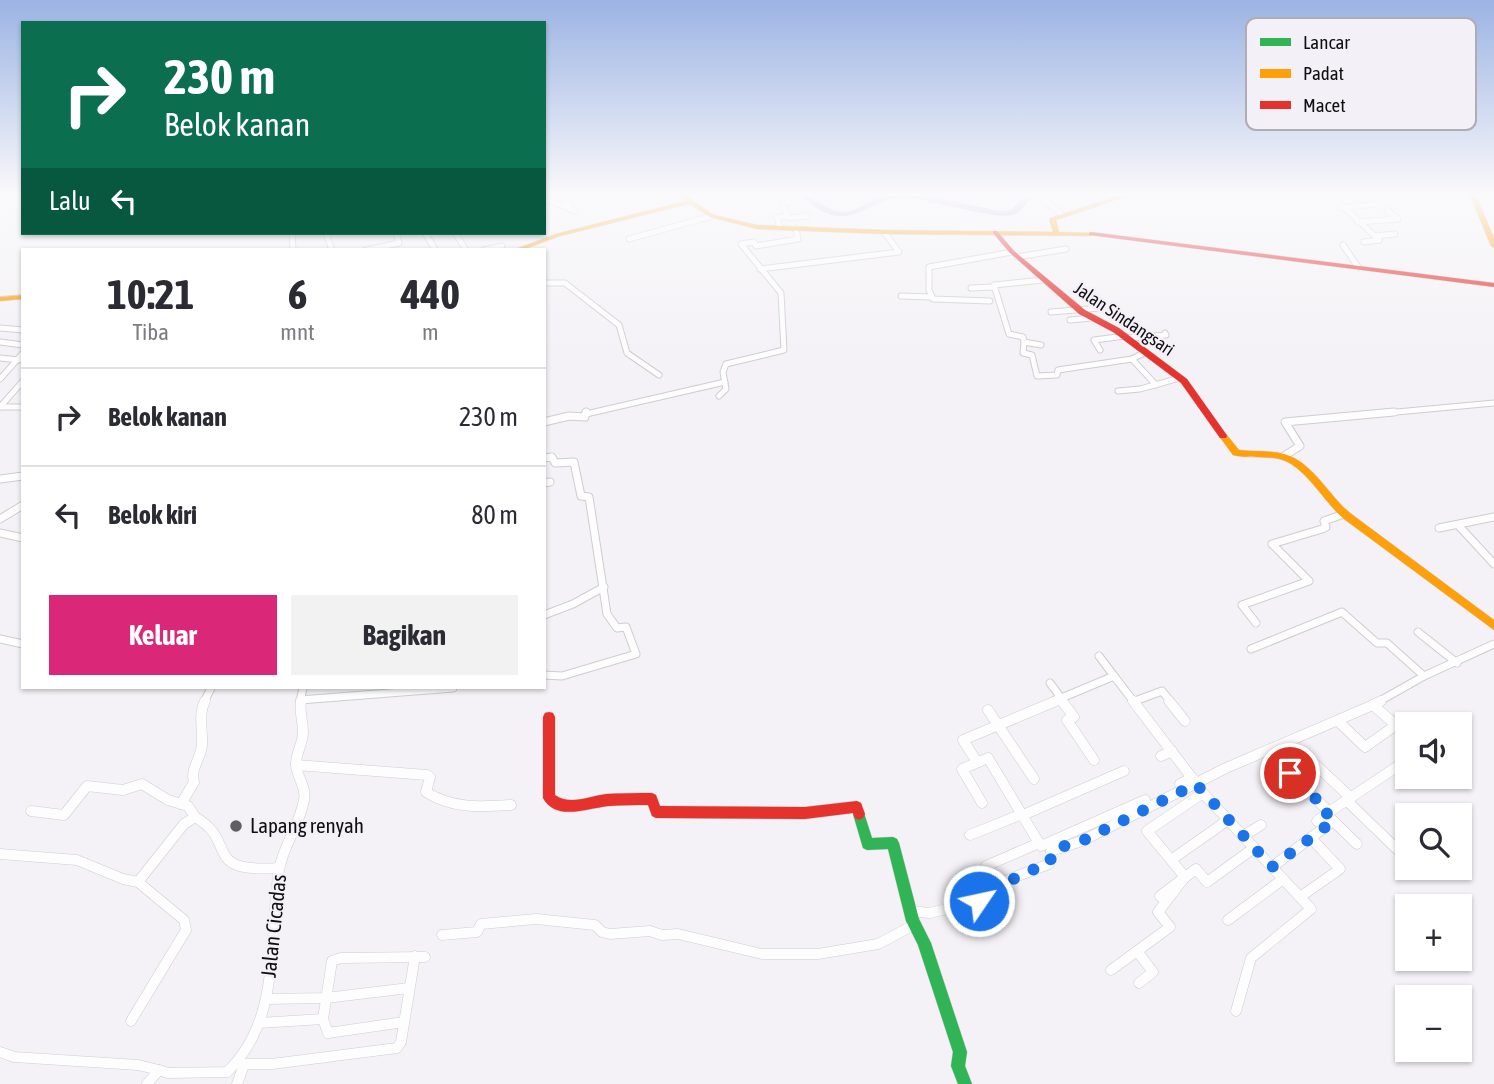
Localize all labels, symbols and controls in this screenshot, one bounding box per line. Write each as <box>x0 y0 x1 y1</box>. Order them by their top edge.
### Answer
legend <box>1246 18 1476 130</box>
text: Lancar <box>1303 31 1350 53</box>
text: 230 m <box>164 48 275 104</box>
icon: right <box>49 49 140 140</box>
text: Padat <box>1303 62 1344 84</box>
text: Macet <box>1303 94 1346 116</box>
text: Belok kanan <box>164 106 310 143</box>
icon: left <box>105 182 143 220</box>
text: Lalu <box>49 186 91 216</box>
text: 10:21 <box>107 270 194 318</box>
text: 6 <box>288 270 307 318</box>
text: 440 <box>401 270 460 318</box>
street label: Jalan Sindangsari <box>1070 277 1178 360</box>
text: Tiba <box>132 319 169 345</box>
text: mnt <box>280 319 315 345</box>
text: m <box>422 319 439 345</box>
icon: right <box>49 398 87 436</box>
text: Belok kanan <box>108 402 227 432</box>
text: 230 m <box>459 402 518 432</box>
icon: left <box>49 496 87 534</box>
text: Belok kiri <box>108 500 197 530</box>
text: 80 m <box>471 500 518 530</box>
button: Keluar <box>49 595 277 675</box>
button: Bagikan <box>291 595 518 675</box>
map controls <box>1395 712 1472 1062</box>
button: sound <box>1395 712 1472 789</box>
pin <box>1260 743 1320 803</box>
icon: arrive <box>1271 754 1309 792</box>
button: search <box>1395 803 1472 880</box>
place label: Lapang renyah <box>250 813 364 837</box>
marker: Lapang renyah <box>228 818 244 834</box>
position arrow <box>942 864 1016 938</box>
street label: Jalan Cicadas <box>256 873 290 979</box>
button: + <box>1395 894 1472 971</box>
button: − <box>1395 985 1472 1062</box>

